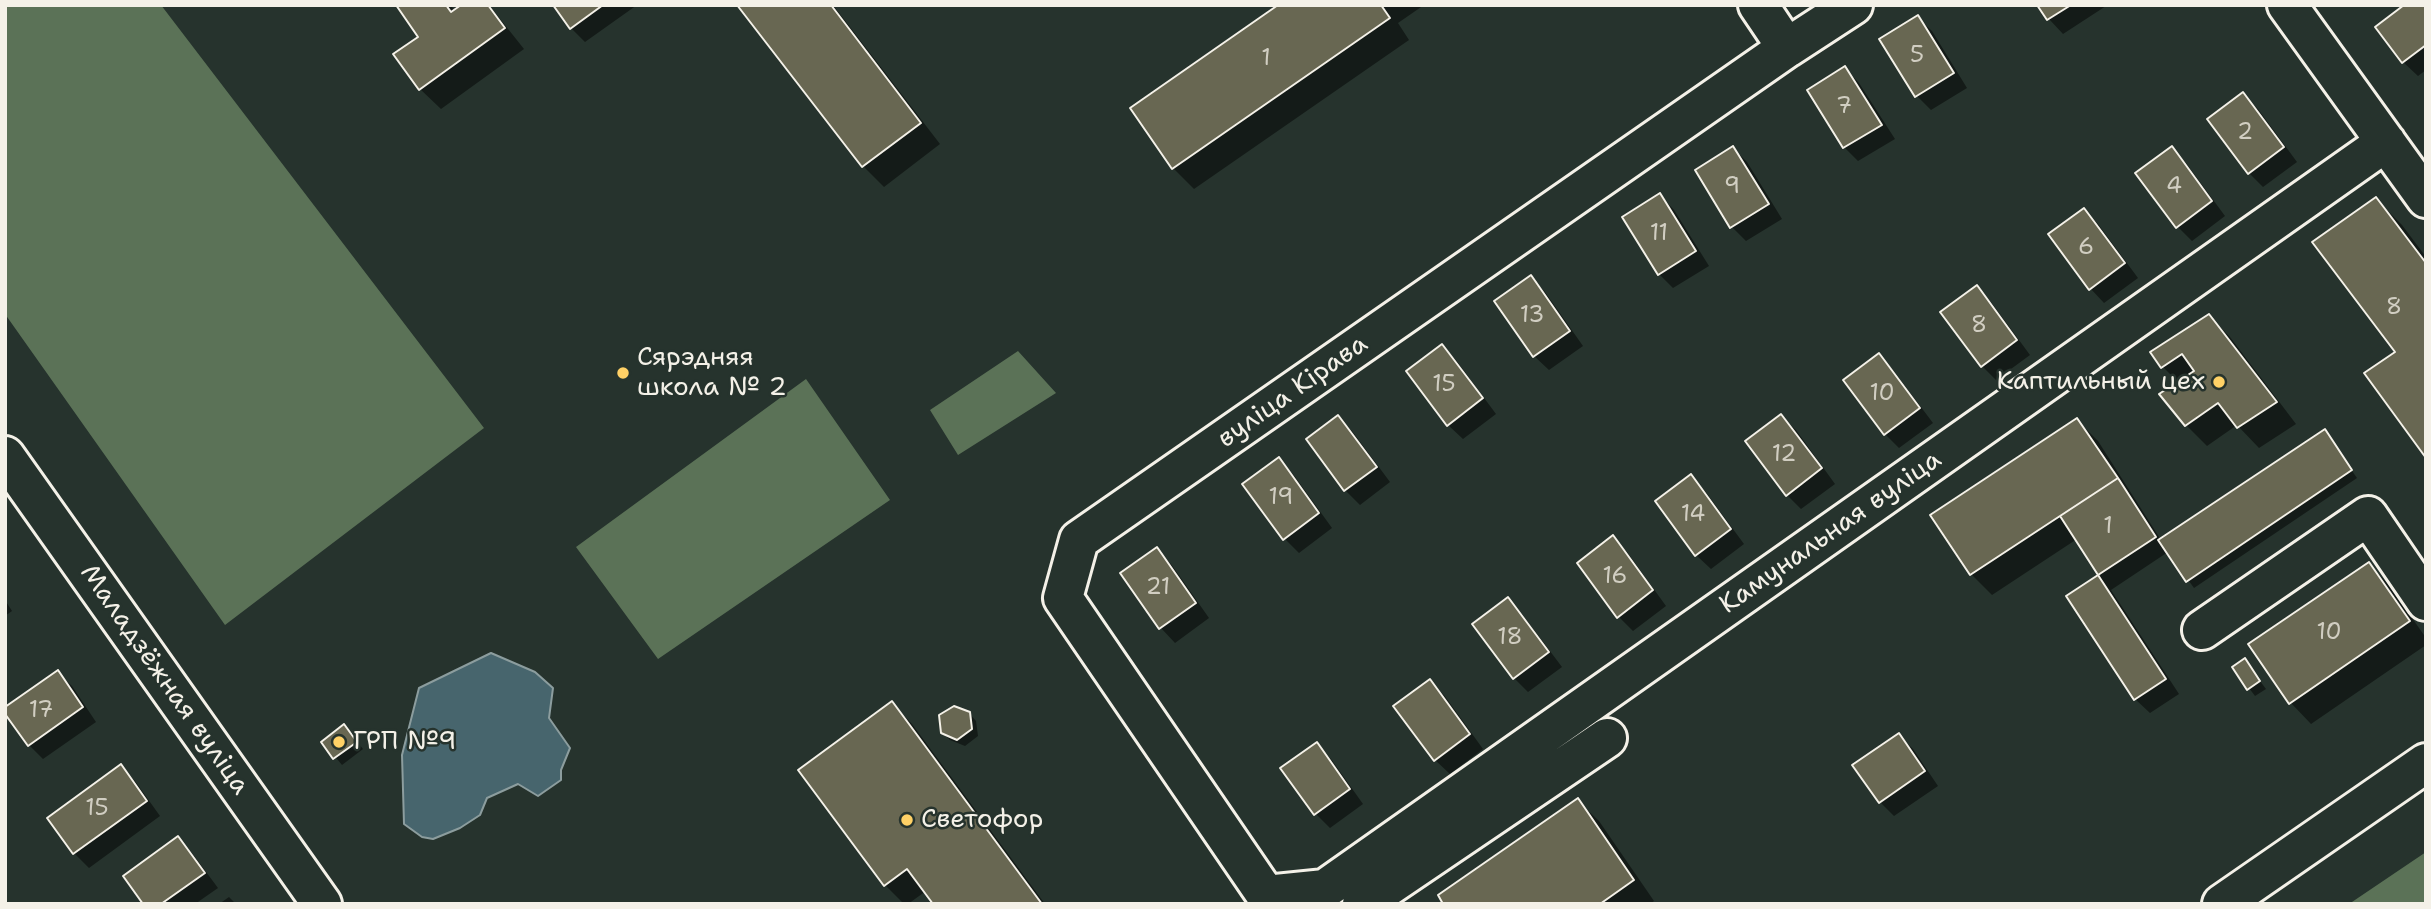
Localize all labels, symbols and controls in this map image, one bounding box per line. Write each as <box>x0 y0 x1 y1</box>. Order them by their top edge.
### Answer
house number: 5 <box>1910 42 1924 70</box>
house number: 1 <box>1261 45 1271 73</box>
house number: 7 <box>1836 93 1852 121</box>
house number: 2 <box>2237 119 2253 147</box>
house number: 9 <box>1724 173 1740 201</box>
house number: 4 <box>2166 173 2182 201</box>
house number: 11 <box>1650 220 1668 248</box>
house number: 6 <box>2078 234 2094 262</box>
house number: 8 <box>2386 294 2402 322</box>
house number: 13 <box>1520 302 1544 330</box>
house number: 8 <box>1971 312 1987 340</box>
street label: вуліца Кірава <box>1212 329 1374 455</box>
place label: Сярэдняя школа № 2 <box>637 342 787 404</box>
marker: Сярэдняя школа № 2 <box>615 365 631 381</box>
place label: Каптильный цех <box>1997 366 2205 398</box>
house number: 15 <box>1432 371 1456 399</box>
marker: Каптильный цех <box>2211 374 2227 390</box>
house number: 10 <box>1869 380 1895 408</box>
house number: 12 <box>1772 441 1796 469</box>
street label: Камунальная вуліца <box>1714 445 1948 621</box>
house number: 19 <box>1269 484 1293 512</box>
house number: 14 <box>1681 501 1705 529</box>
house number: 1 <box>2103 513 2113 541</box>
street label: Маладзёжная вуліца <box>73 559 255 801</box>
house number: 16 <box>1603 563 1627 591</box>
house number: 21 <box>1146 574 1170 602</box>
house number: 10 <box>2316 619 2342 647</box>
house number: 18 <box>1497 624 1523 652</box>
house number: 17 <box>29 697 53 725</box>
place label: ГРП №9 <box>353 726 457 758</box>
marker: ГРП №9 <box>331 734 347 750</box>
house number: 15 <box>85 795 109 823</box>
place label: Светофор <box>921 804 1043 836</box>
marker: Светофор <box>899 812 915 828</box>

